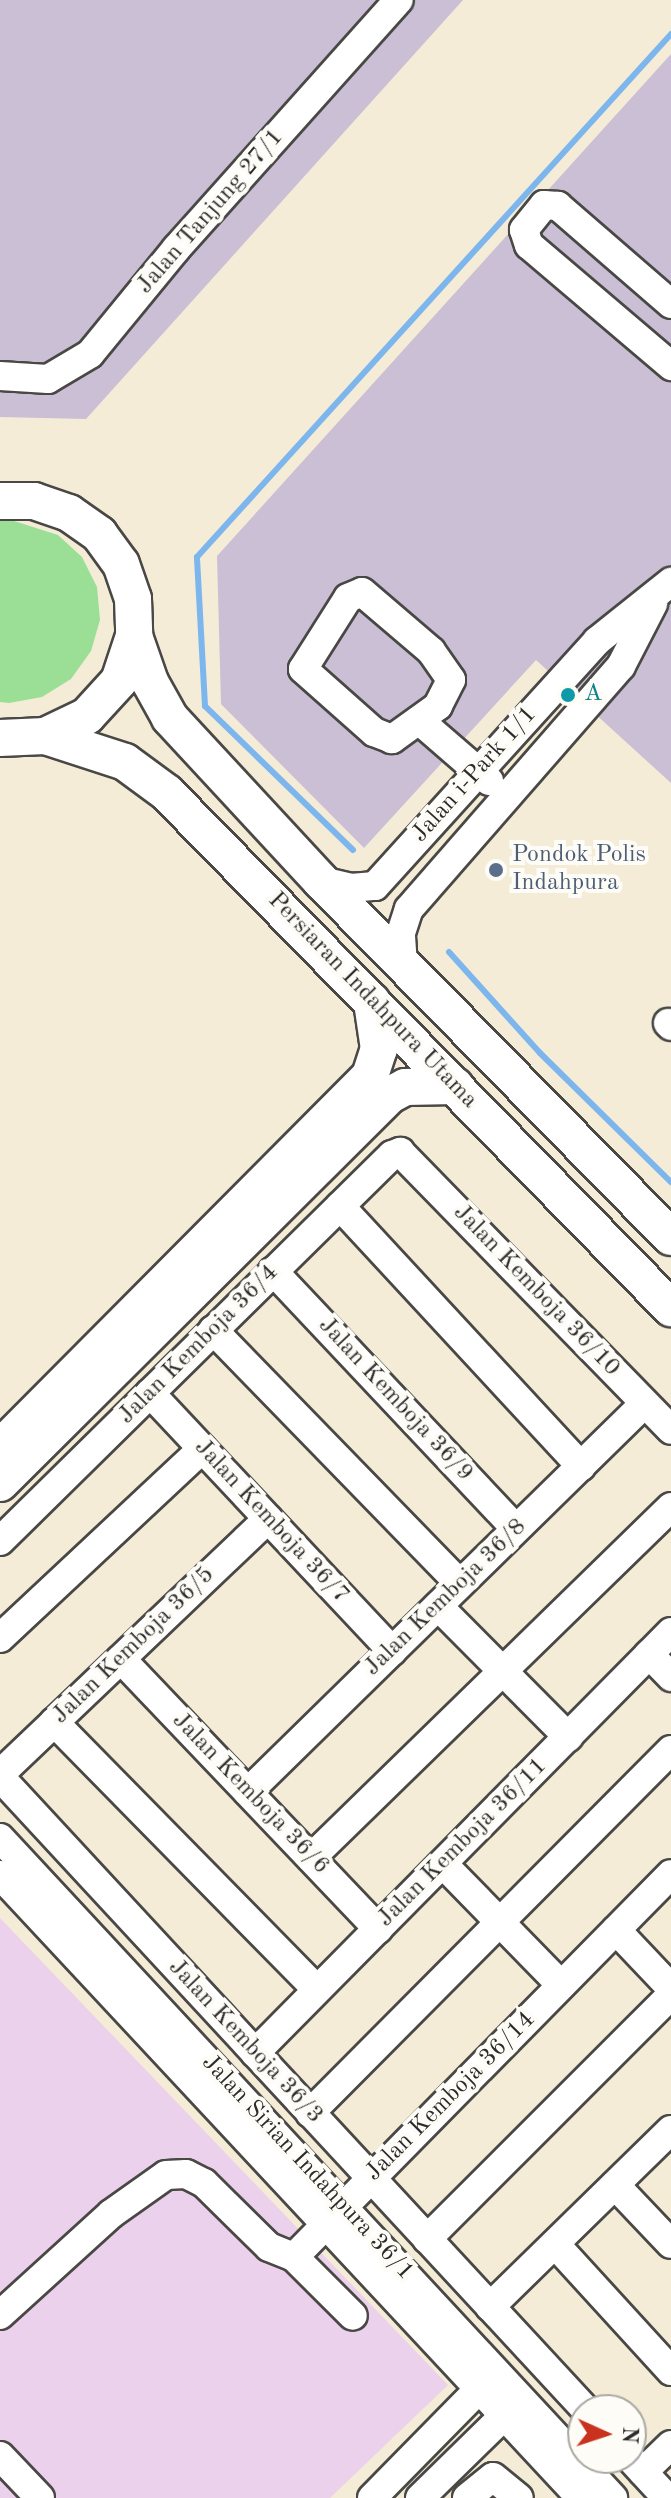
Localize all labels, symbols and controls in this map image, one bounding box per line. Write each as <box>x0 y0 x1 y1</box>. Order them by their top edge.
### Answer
street label: Jalan Tanjung 27/1 <box>131 124 291 300</box>
place label: A <box>584 681 602 709</box>
marker: A <box>559 686 577 704</box>
street label: Jalan i-Park 1/1 <box>406 701 544 849</box>
place label: Pondok Polis Indahpura <box>512 842 646 898</box>
marker: Pondok Polis Indahpura <box>487 861 505 879</box>
street label: Persiaran Indahpura Utama <box>261 887 483 1115</box>
street label: Jalan Kemboja 36/10 <box>446 1199 626 1383</box>
street label: Jalan Kemboja 36/4 <box>113 1259 285 1431</box>
street label: Jalan Kemboja 36/9 <box>311 1312 479 1488</box>
street label: Jalan Kemboja 36/7 <box>187 1434 355 1610</box>
street label: Jalan Kemboja 36/8 <box>359 1513 533 1683</box>
street label: Jalan Kemboja 36/5 <box>47 1561 221 1731</box>
street label: Jalan Kemboja 36/6 <box>165 1707 335 1881</box>
street label: Jalan Kemboja 36/11 <box>372 1752 554 1934</box>
street label: Jalan Kemboja 36/3 <box>161 1954 329 2130</box>
street label: Jalan Kemboja 36/14 <box>360 2006 542 2188</box>
street label: Jalan Sirian Indahpura 36/1 <box>195 2049 419 2287</box>
north arrow <box>567 2394 647 2474</box>
text: N <box>618 2426 640 2444</box>

